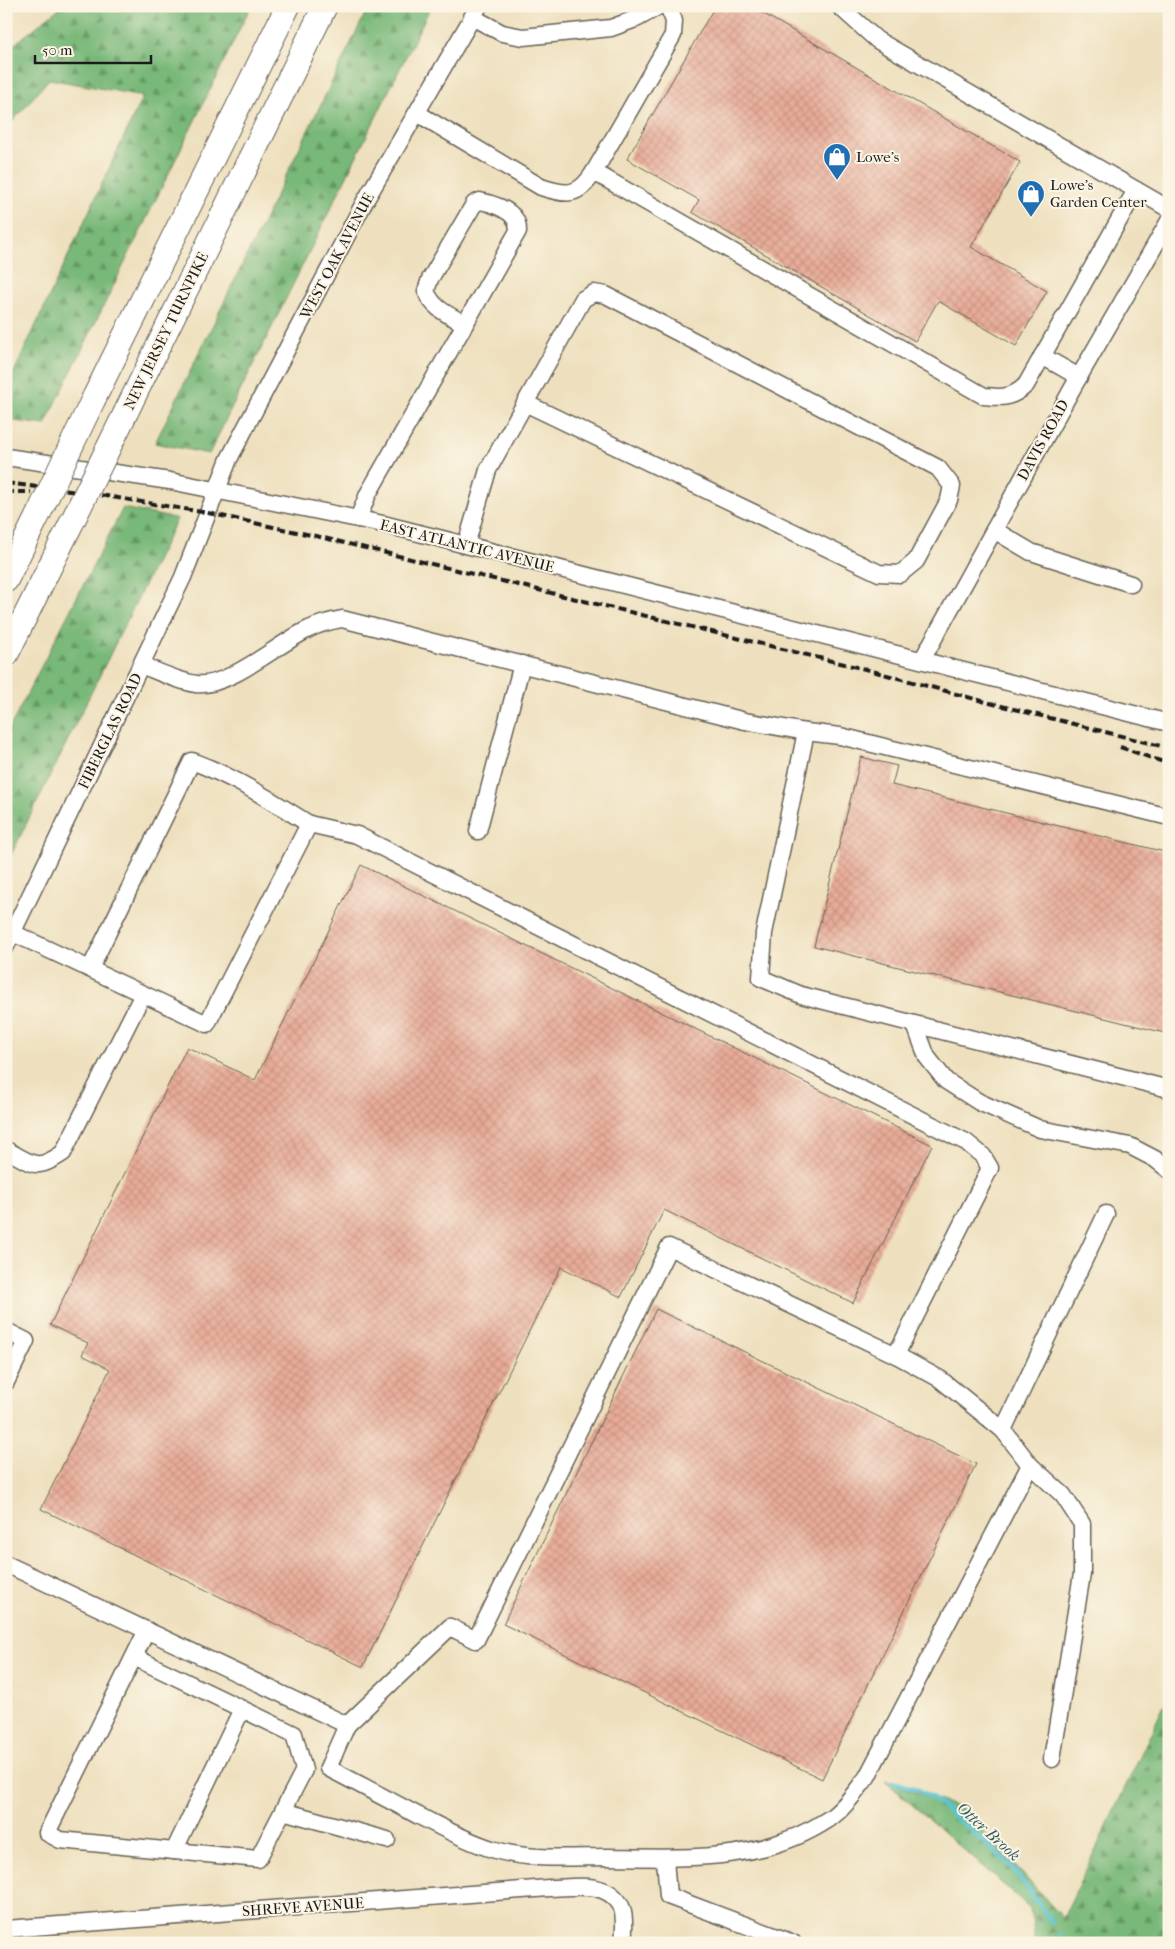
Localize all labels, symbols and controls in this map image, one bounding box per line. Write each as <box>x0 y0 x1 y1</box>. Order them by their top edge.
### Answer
scale bar <box>35 32 151 64</box>
text: 50 m <box>42 41 73 59</box>
shop icon: Lowe's <box>822 142 852 181</box>
place label: Lowe's <box>856 148 900 166</box>
place label: Lowe's Garden Center <box>1050 176 1147 211</box>
shop icon: Lowe's Garden Center <box>1016 179 1046 218</box>
street label: WEST OAK AVENUE <box>296 190 378 323</box>
street label: NEW JERSEY TURNPIKE <box>120 249 212 413</box>
street label: DAVIS ROAD <box>1013 396 1073 484</box>
street label: EAST ATLANTIC AVENUE <box>378 516 556 576</box>
street label: FIBERGLAS ROAD <box>74 670 146 792</box>
water label: Otter Brook <box>953 1798 1024 1865</box>
street label: SHREVE AVENUE <box>242 1894 364 1920</box>

